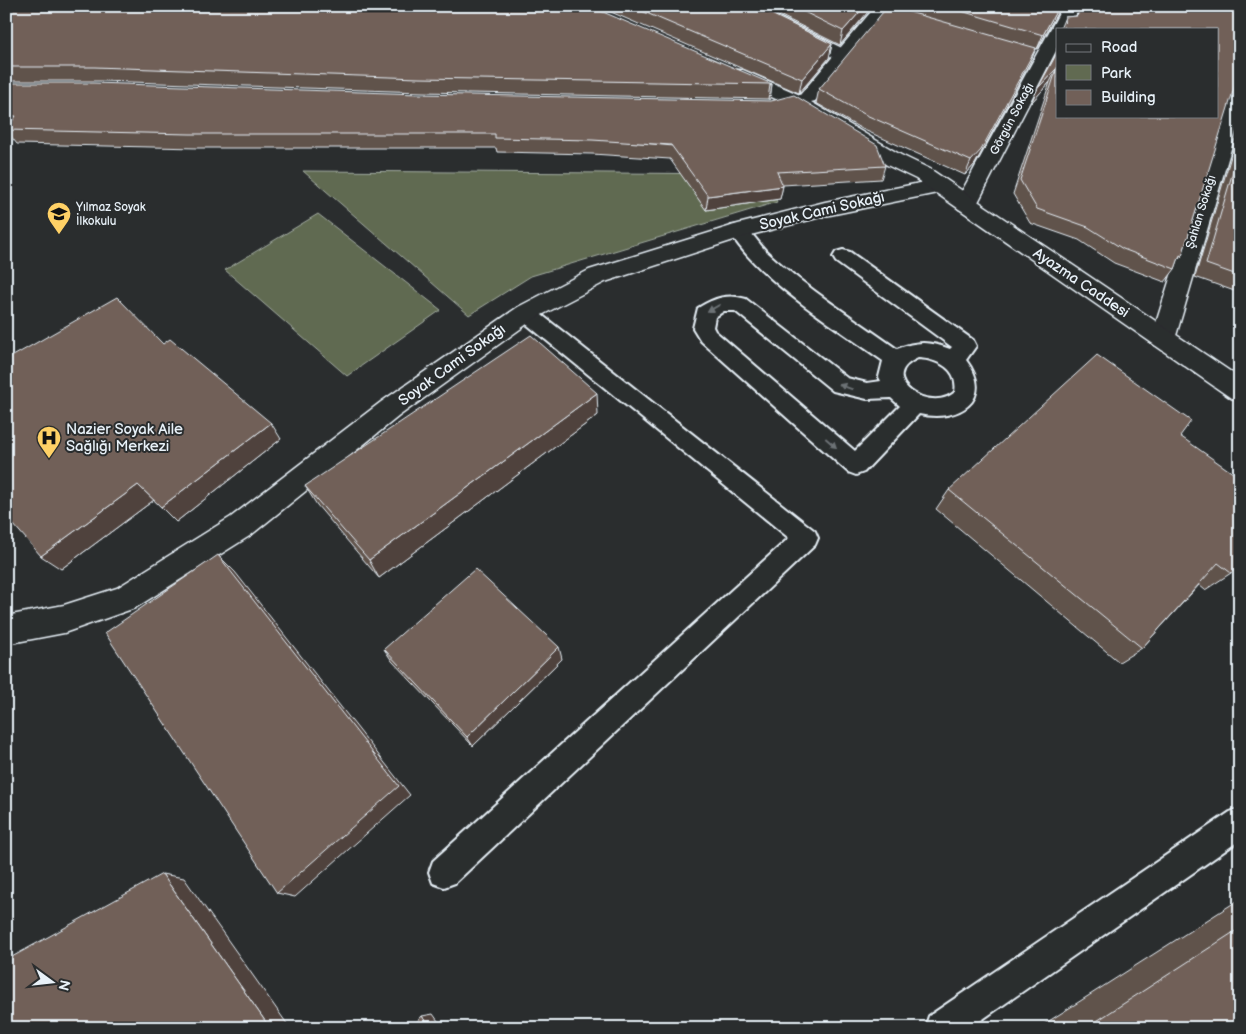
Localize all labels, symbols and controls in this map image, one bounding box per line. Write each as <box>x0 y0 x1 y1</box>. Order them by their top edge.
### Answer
legend <box>1056 28 1218 118</box>
text: Road <box>1101 38 1137 57</box>
text: Park <box>1101 64 1132 83</box>
street label: Görgün Sokağı <box>987 80 1037 158</box>
text: Building <box>1101 88 1156 107</box>
street label: Şahlan Sokağı <box>1183 173 1219 251</box>
street label: Soyak Cami Sokağı <box>758 187 886 235</box>
place label: Yılmaz Soyak İlkokulu <box>75 200 146 229</box>
school or university icon: Yılmaz Soyak İlkokulu <box>46 201 72 235</box>
street label: Ayazma Caddesi <box>1029 244 1133 322</box>
one-way arrow <box>707 304 720 313</box>
street label: Soyak Cami Sokağı <box>395 320 509 410</box>
one-way arrow <box>838 383 853 391</box>
place label: Nazier Soyak Aile Sağlığı Merkezi <box>66 420 183 456</box>
hospital icon: Nazier Soyak Aile Sağlığı Merkezi <box>36 425 62 459</box>
one-way arrow <box>824 437 836 449</box>
north arrow <box>28 956 78 1006</box>
text: N <box>55 978 74 993</box>

